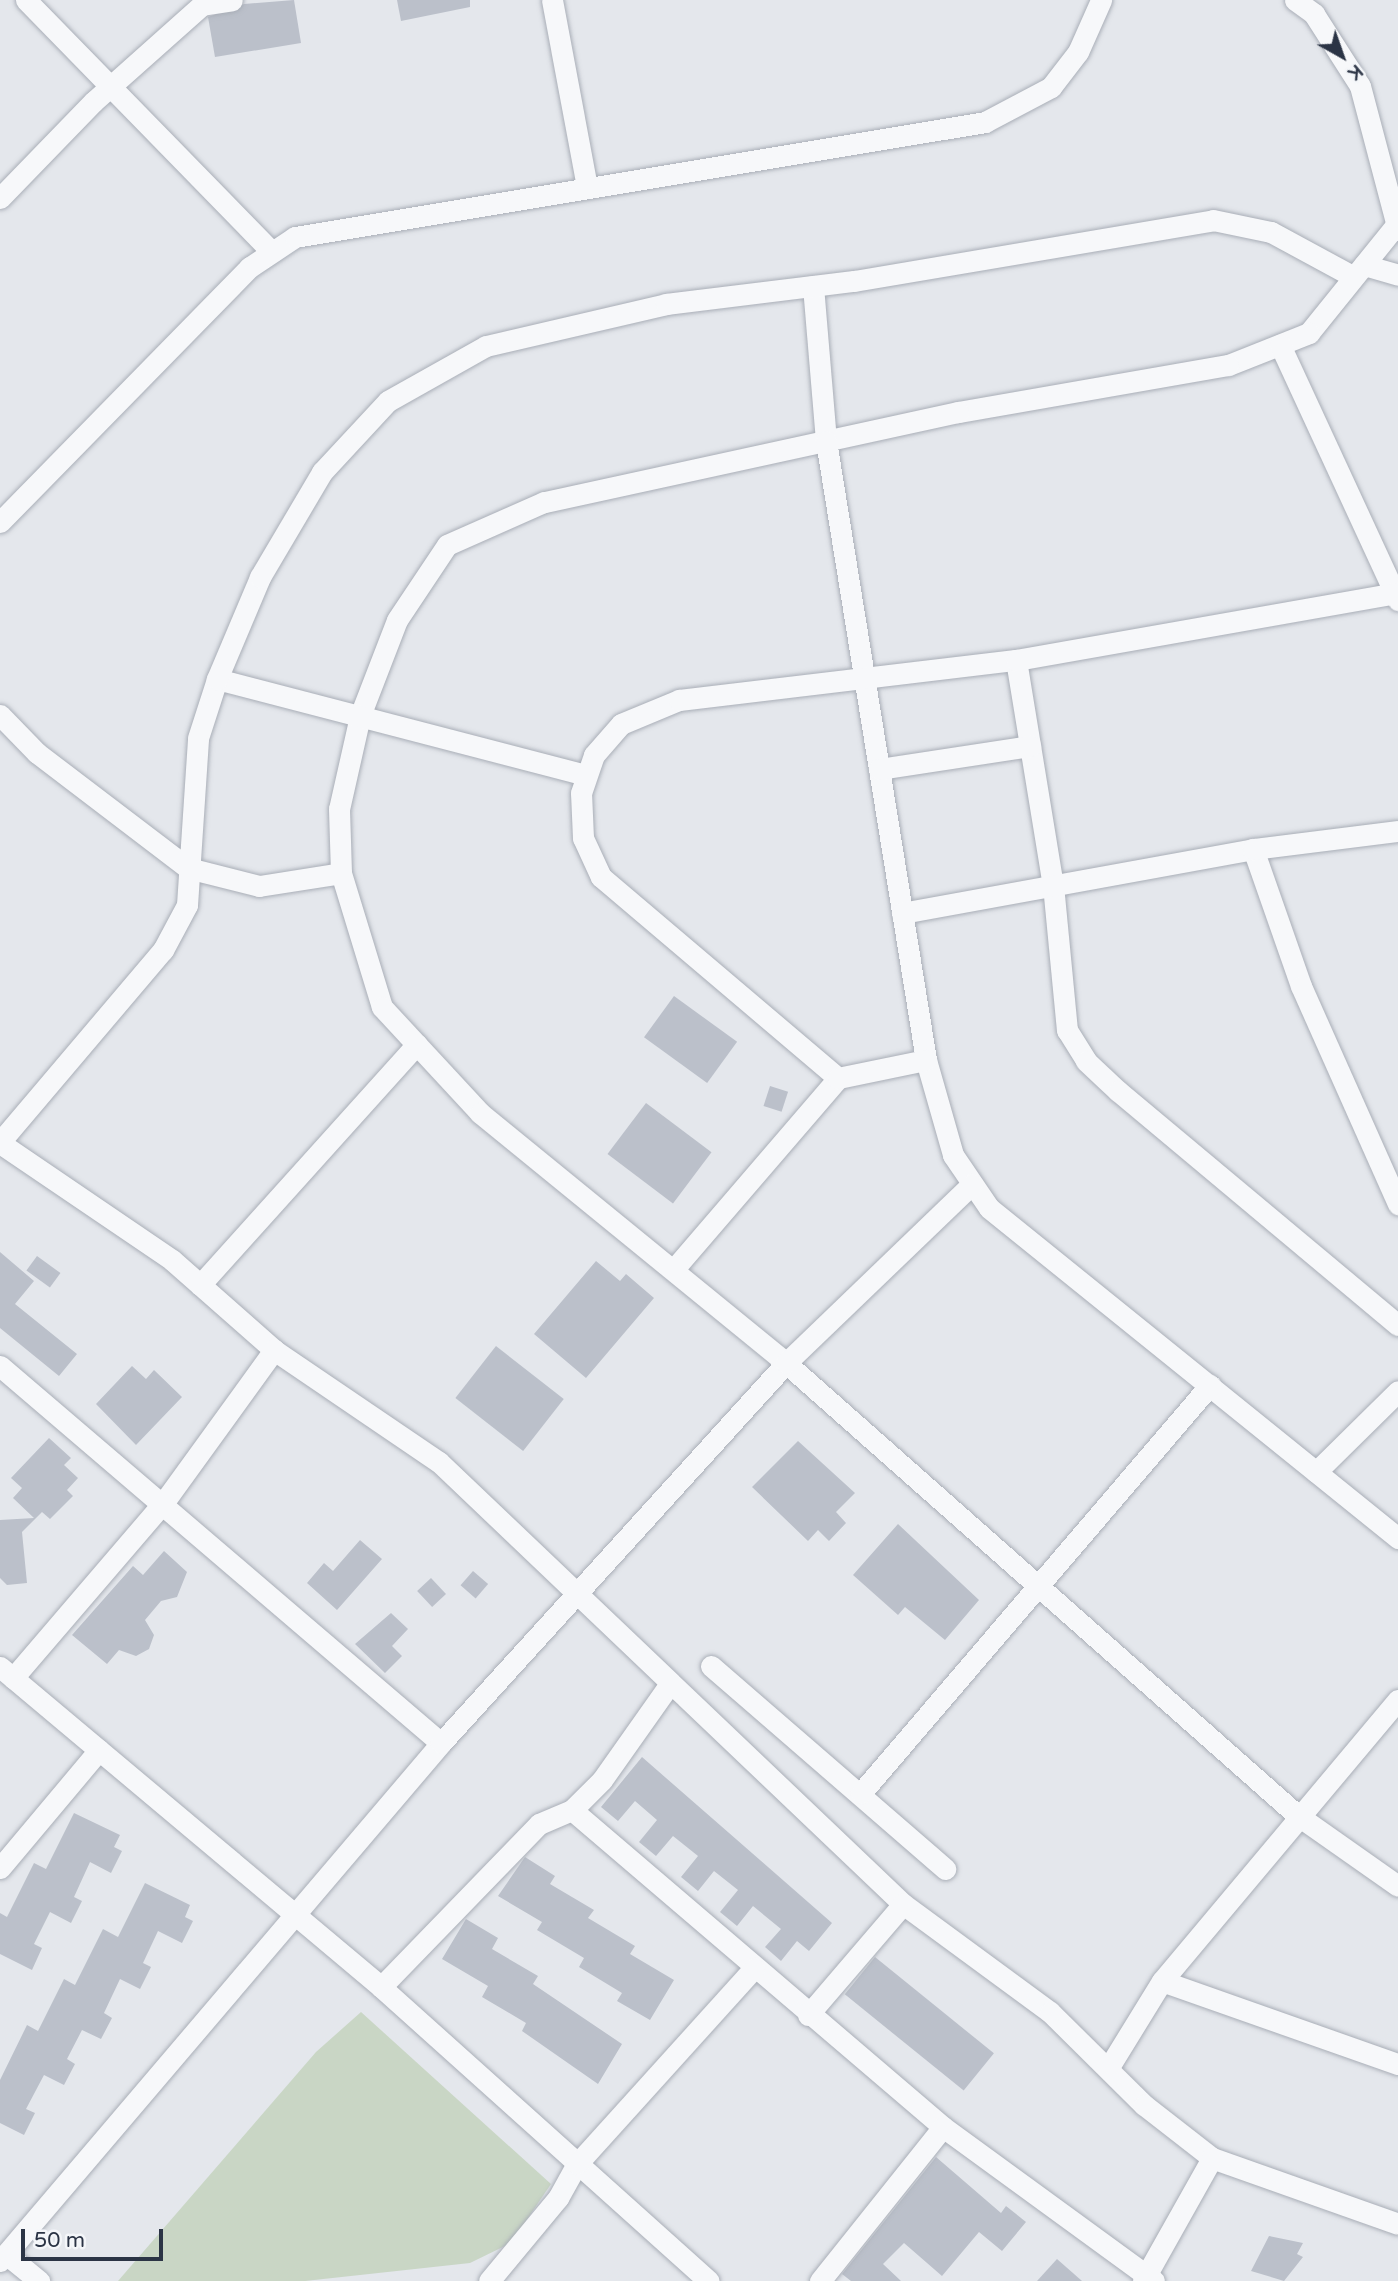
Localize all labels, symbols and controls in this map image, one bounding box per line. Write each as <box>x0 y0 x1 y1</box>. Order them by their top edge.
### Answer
north arrow <box>1307 21 1377 91</box>
text: K <box>1344 60 1367 85</box>
scale bar <box>24 2214 166 2258</box>
text: 50 m <box>34 2228 85 2253</box>

